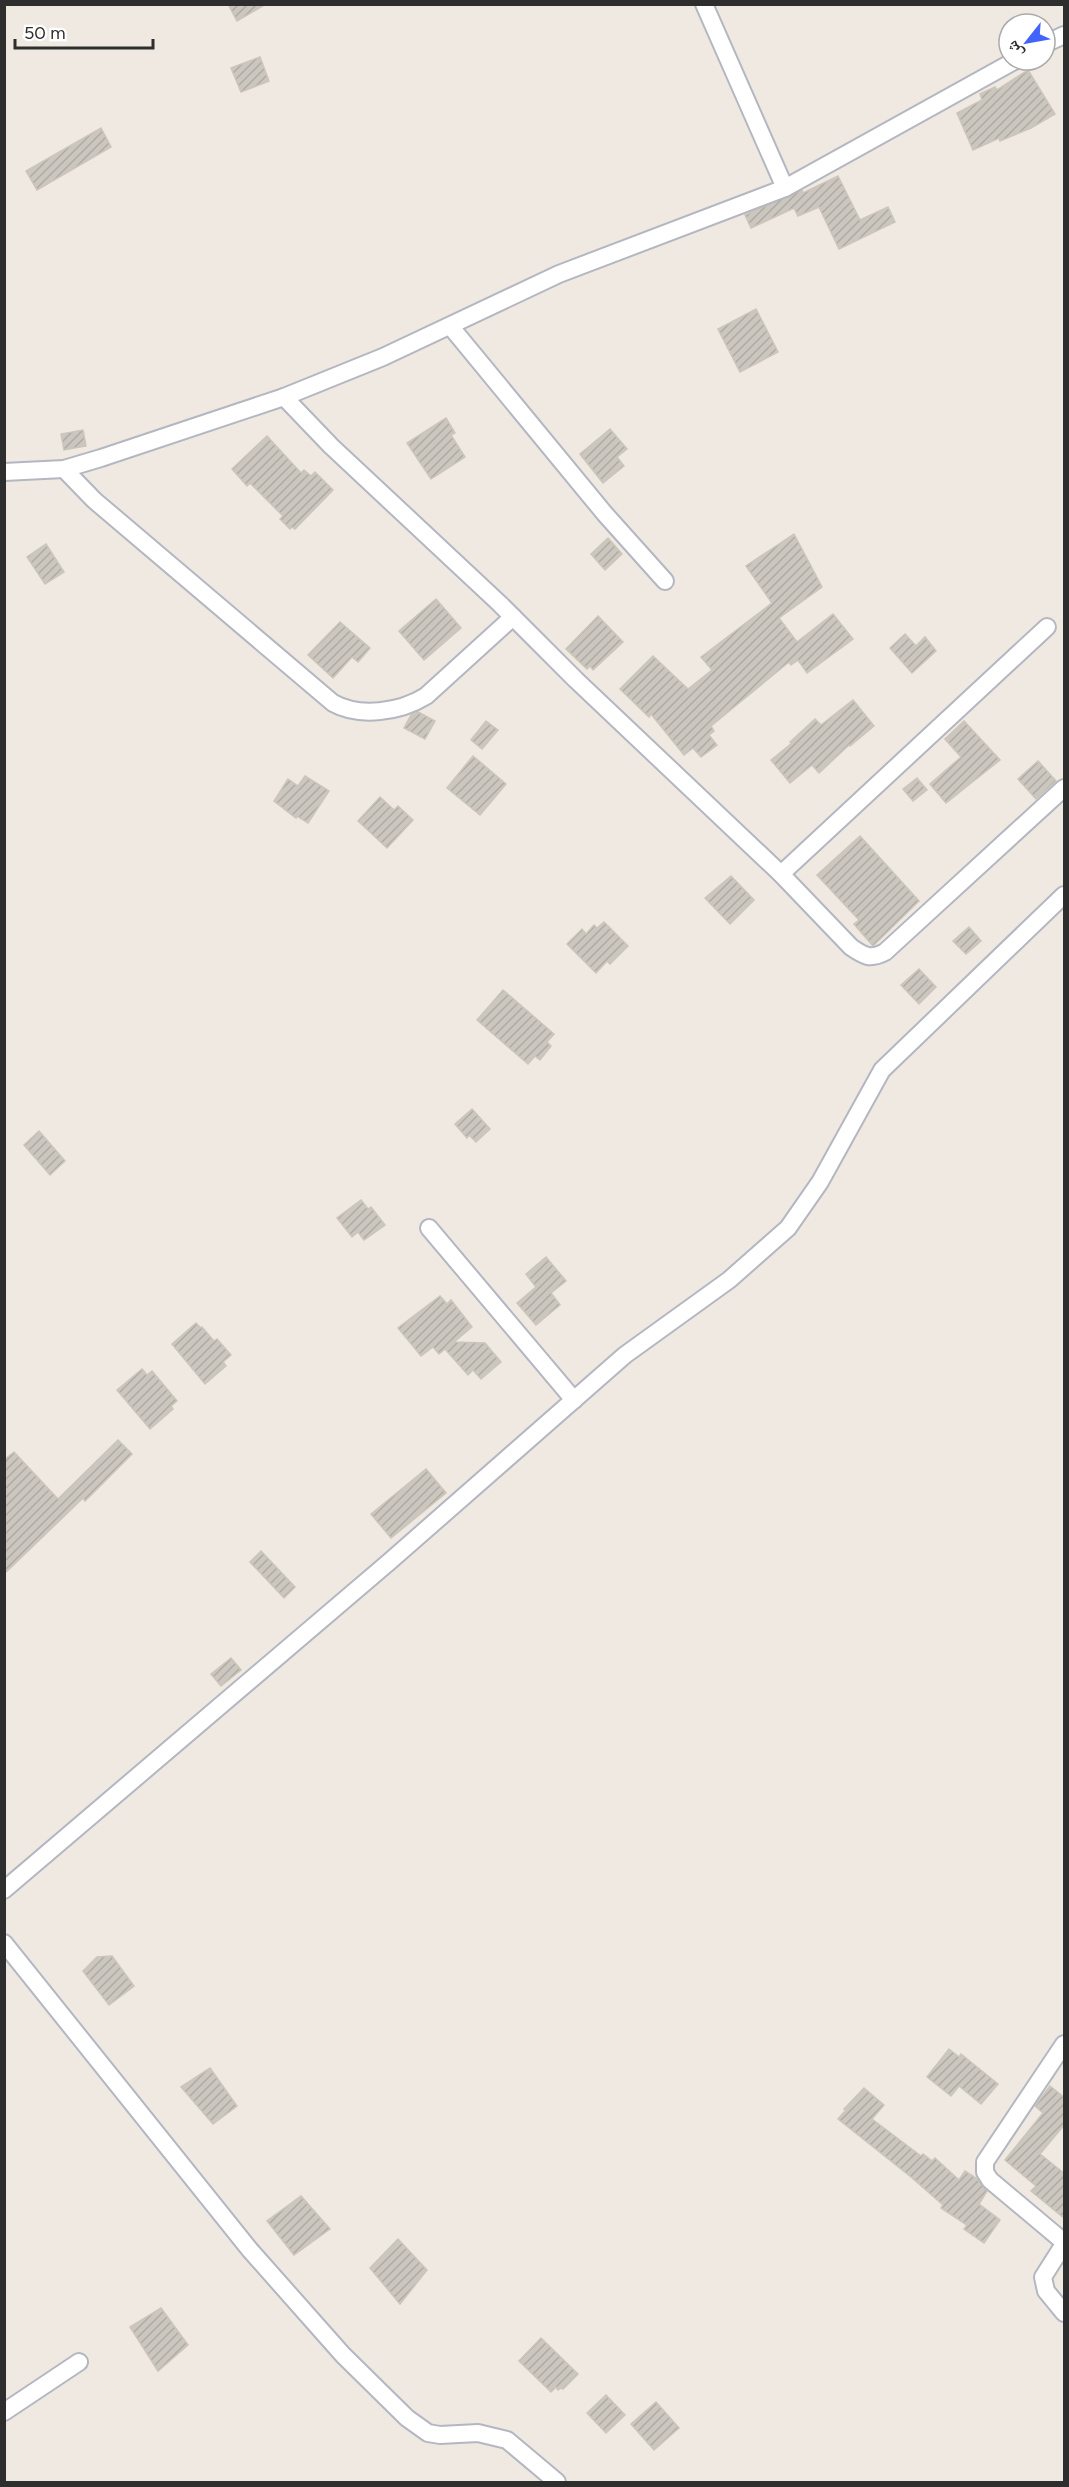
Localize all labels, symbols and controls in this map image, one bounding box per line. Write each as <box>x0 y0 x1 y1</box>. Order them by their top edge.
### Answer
scale bar <box>15 12 153 50</box>
north arrow <box>997 12 1057 72</box>
text: 50 m <box>24 22 66 44</box>
text: ش <box>1002 37 1027 62</box>

